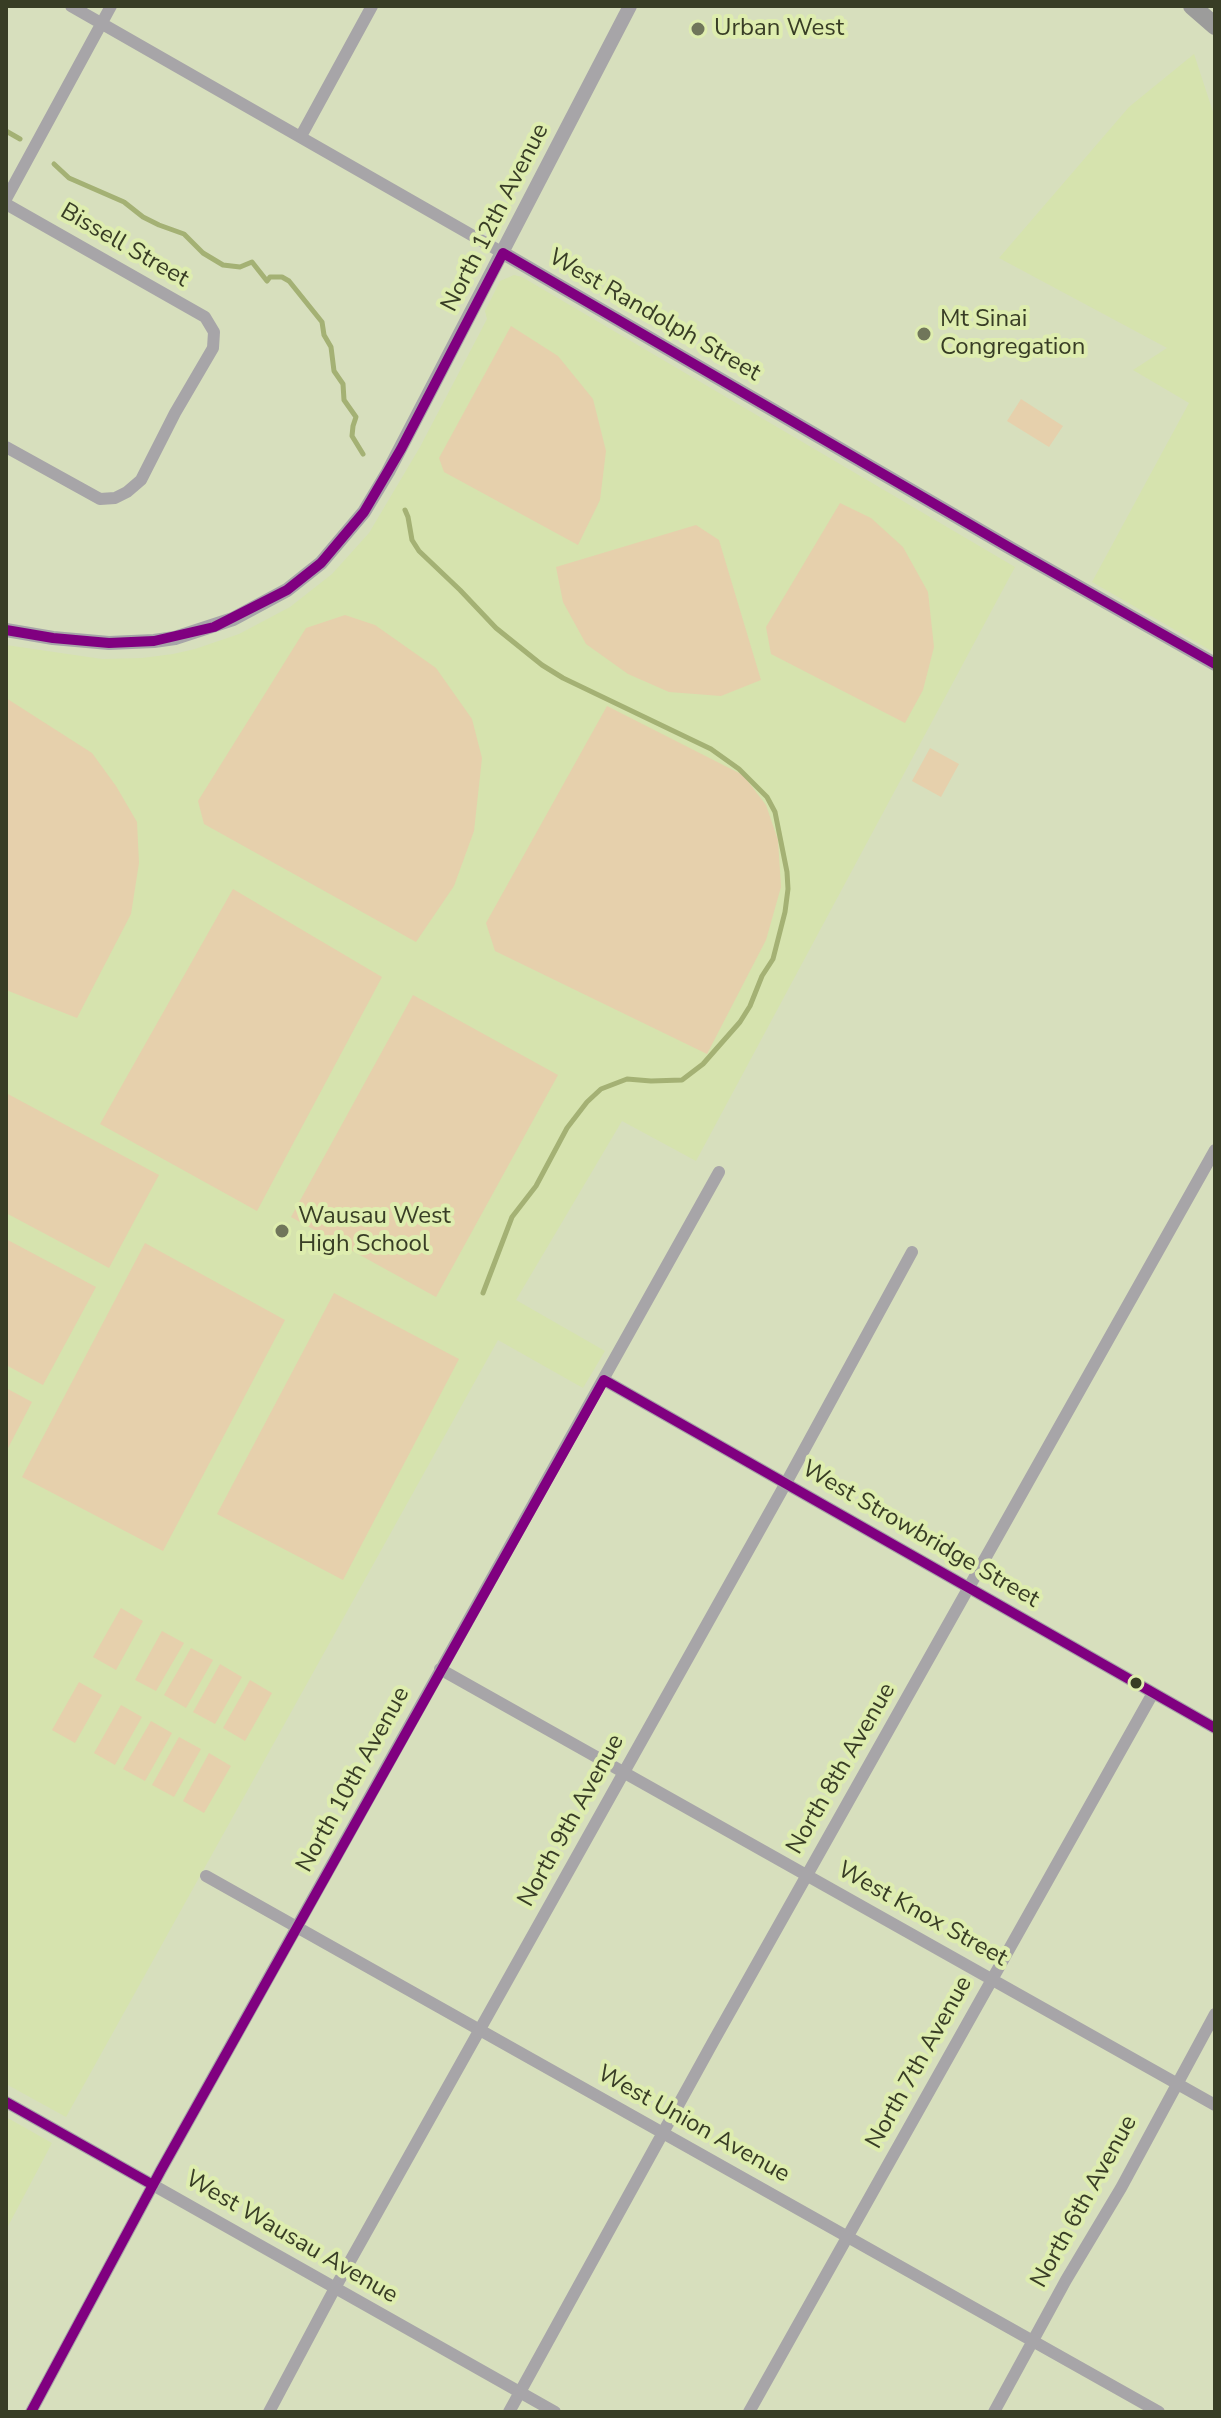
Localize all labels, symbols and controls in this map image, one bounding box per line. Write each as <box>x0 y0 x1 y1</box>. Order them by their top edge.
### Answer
place label: Urban West <box>714 15 844 43</box>
marker: Urban West <box>689 20 707 38</box>
street label: North 12th Avenue <box>436 119 556 317</box>
street label: Bissell Street <box>55 198 193 294</box>
street label: West Randolph Street <box>543 244 765 388</box>
place label: Mt Sinai Congregation <box>940 306 1085 362</box>
marker: Mt Sinai Congregation <box>915 325 933 343</box>
place label: Wausau West High School <box>298 1203 451 1259</box>
marker: Wausau West High School <box>273 1222 291 1240</box>
street label: West Strowbridge Street <box>796 1455 1044 1615</box>
unlabelled marker <box>1128 1675 1144 1691</box>
street label: North 8th Avenue <box>781 1678 903 1860</box>
street label: North 10th Avenue <box>291 1682 417 1878</box>
street label: North 9th Avenue <box>513 1730 631 1912</box>
street label: West Knox Street <box>832 1856 1012 1974</box>
street label: North 7th Avenue <box>861 1972 979 2154</box>
street label: West Union Avenue <box>592 2060 794 2190</box>
street label: North 6th Avenue <box>1026 2111 1144 2293</box>
street label: West Wausau Avenue <box>180 2165 402 2311</box>

